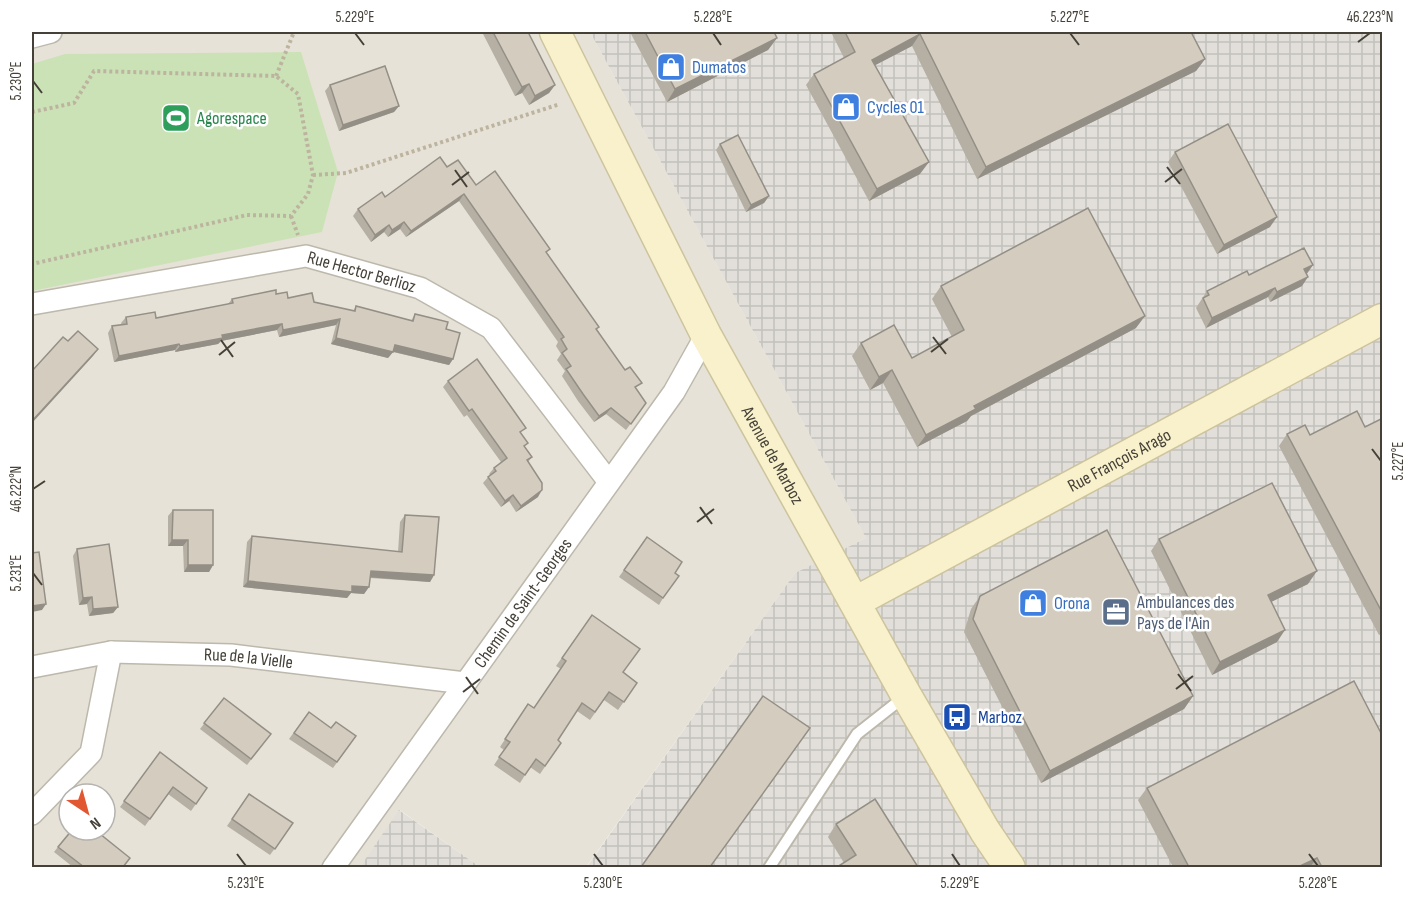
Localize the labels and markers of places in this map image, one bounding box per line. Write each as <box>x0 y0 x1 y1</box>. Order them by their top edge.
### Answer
shop icon: Dumatos <box>655 51 687 83</box>
place label: Dumatos <box>692 57 746 78</box>
shop icon: Cycles 01 <box>830 91 862 123</box>
place label: Cycles 01 <box>867 97 925 118</box>
sports icon: Agorespace <box>160 102 192 134</box>
place label: Agorespace <box>196 108 267 129</box>
shop icon: Orona <box>1017 587 1049 619</box>
place label: Ambulances des Pays de l'Ain <box>1136 592 1234 634</box>
place label: Orona <box>1054 593 1090 614</box>
office icon: Ambulances des Pays de l'Ain <box>1100 596 1132 628</box>
bus stop icon: Marboz <box>941 701 973 733</box>
place label: Marboz <box>978 707 1023 728</box>

